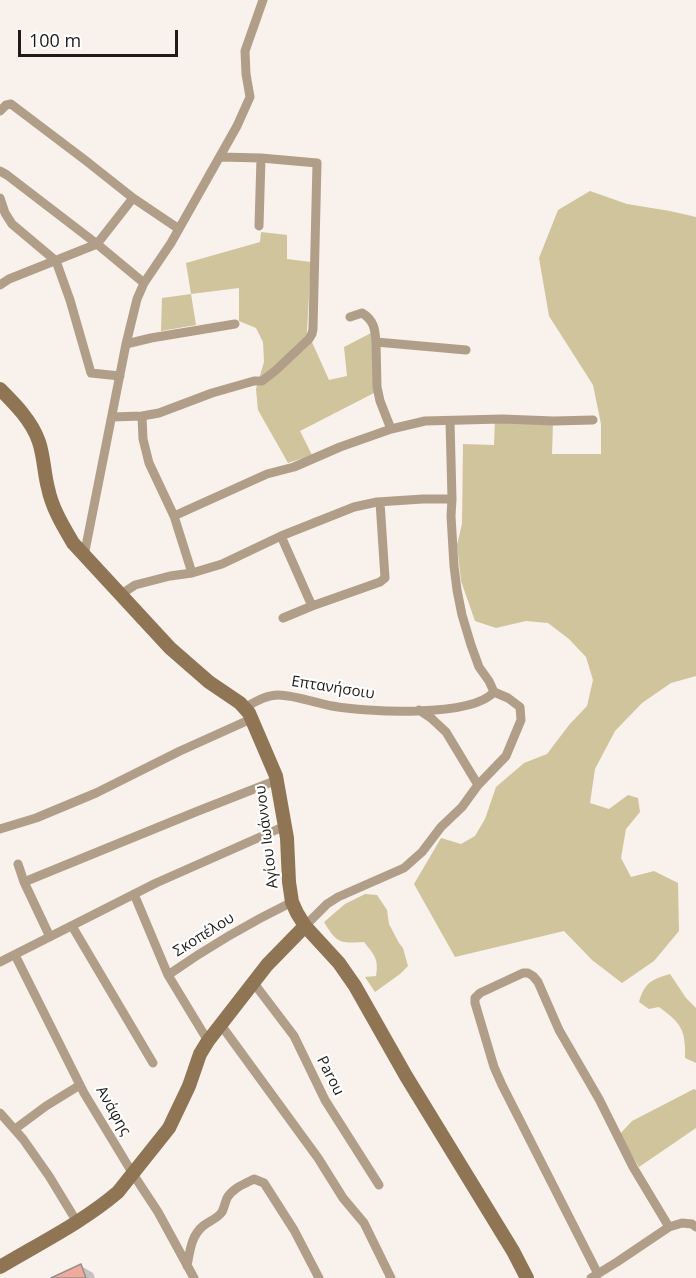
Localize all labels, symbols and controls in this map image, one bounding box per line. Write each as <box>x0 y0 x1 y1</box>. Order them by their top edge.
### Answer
scale bar <box>21 18 182 56</box>
text: 100 m <box>29 28 81 52</box>
street label: Επτανήσοιυ <box>290 673 376 703</box>
street label: Αγίου Ιωάννου <box>252 784 282 890</box>
street label: Σκοπέλου <box>170 909 238 961</box>
street label: Parou <box>313 1053 347 1099</box>
street label: Ανάφης <box>92 1083 134 1139</box>

